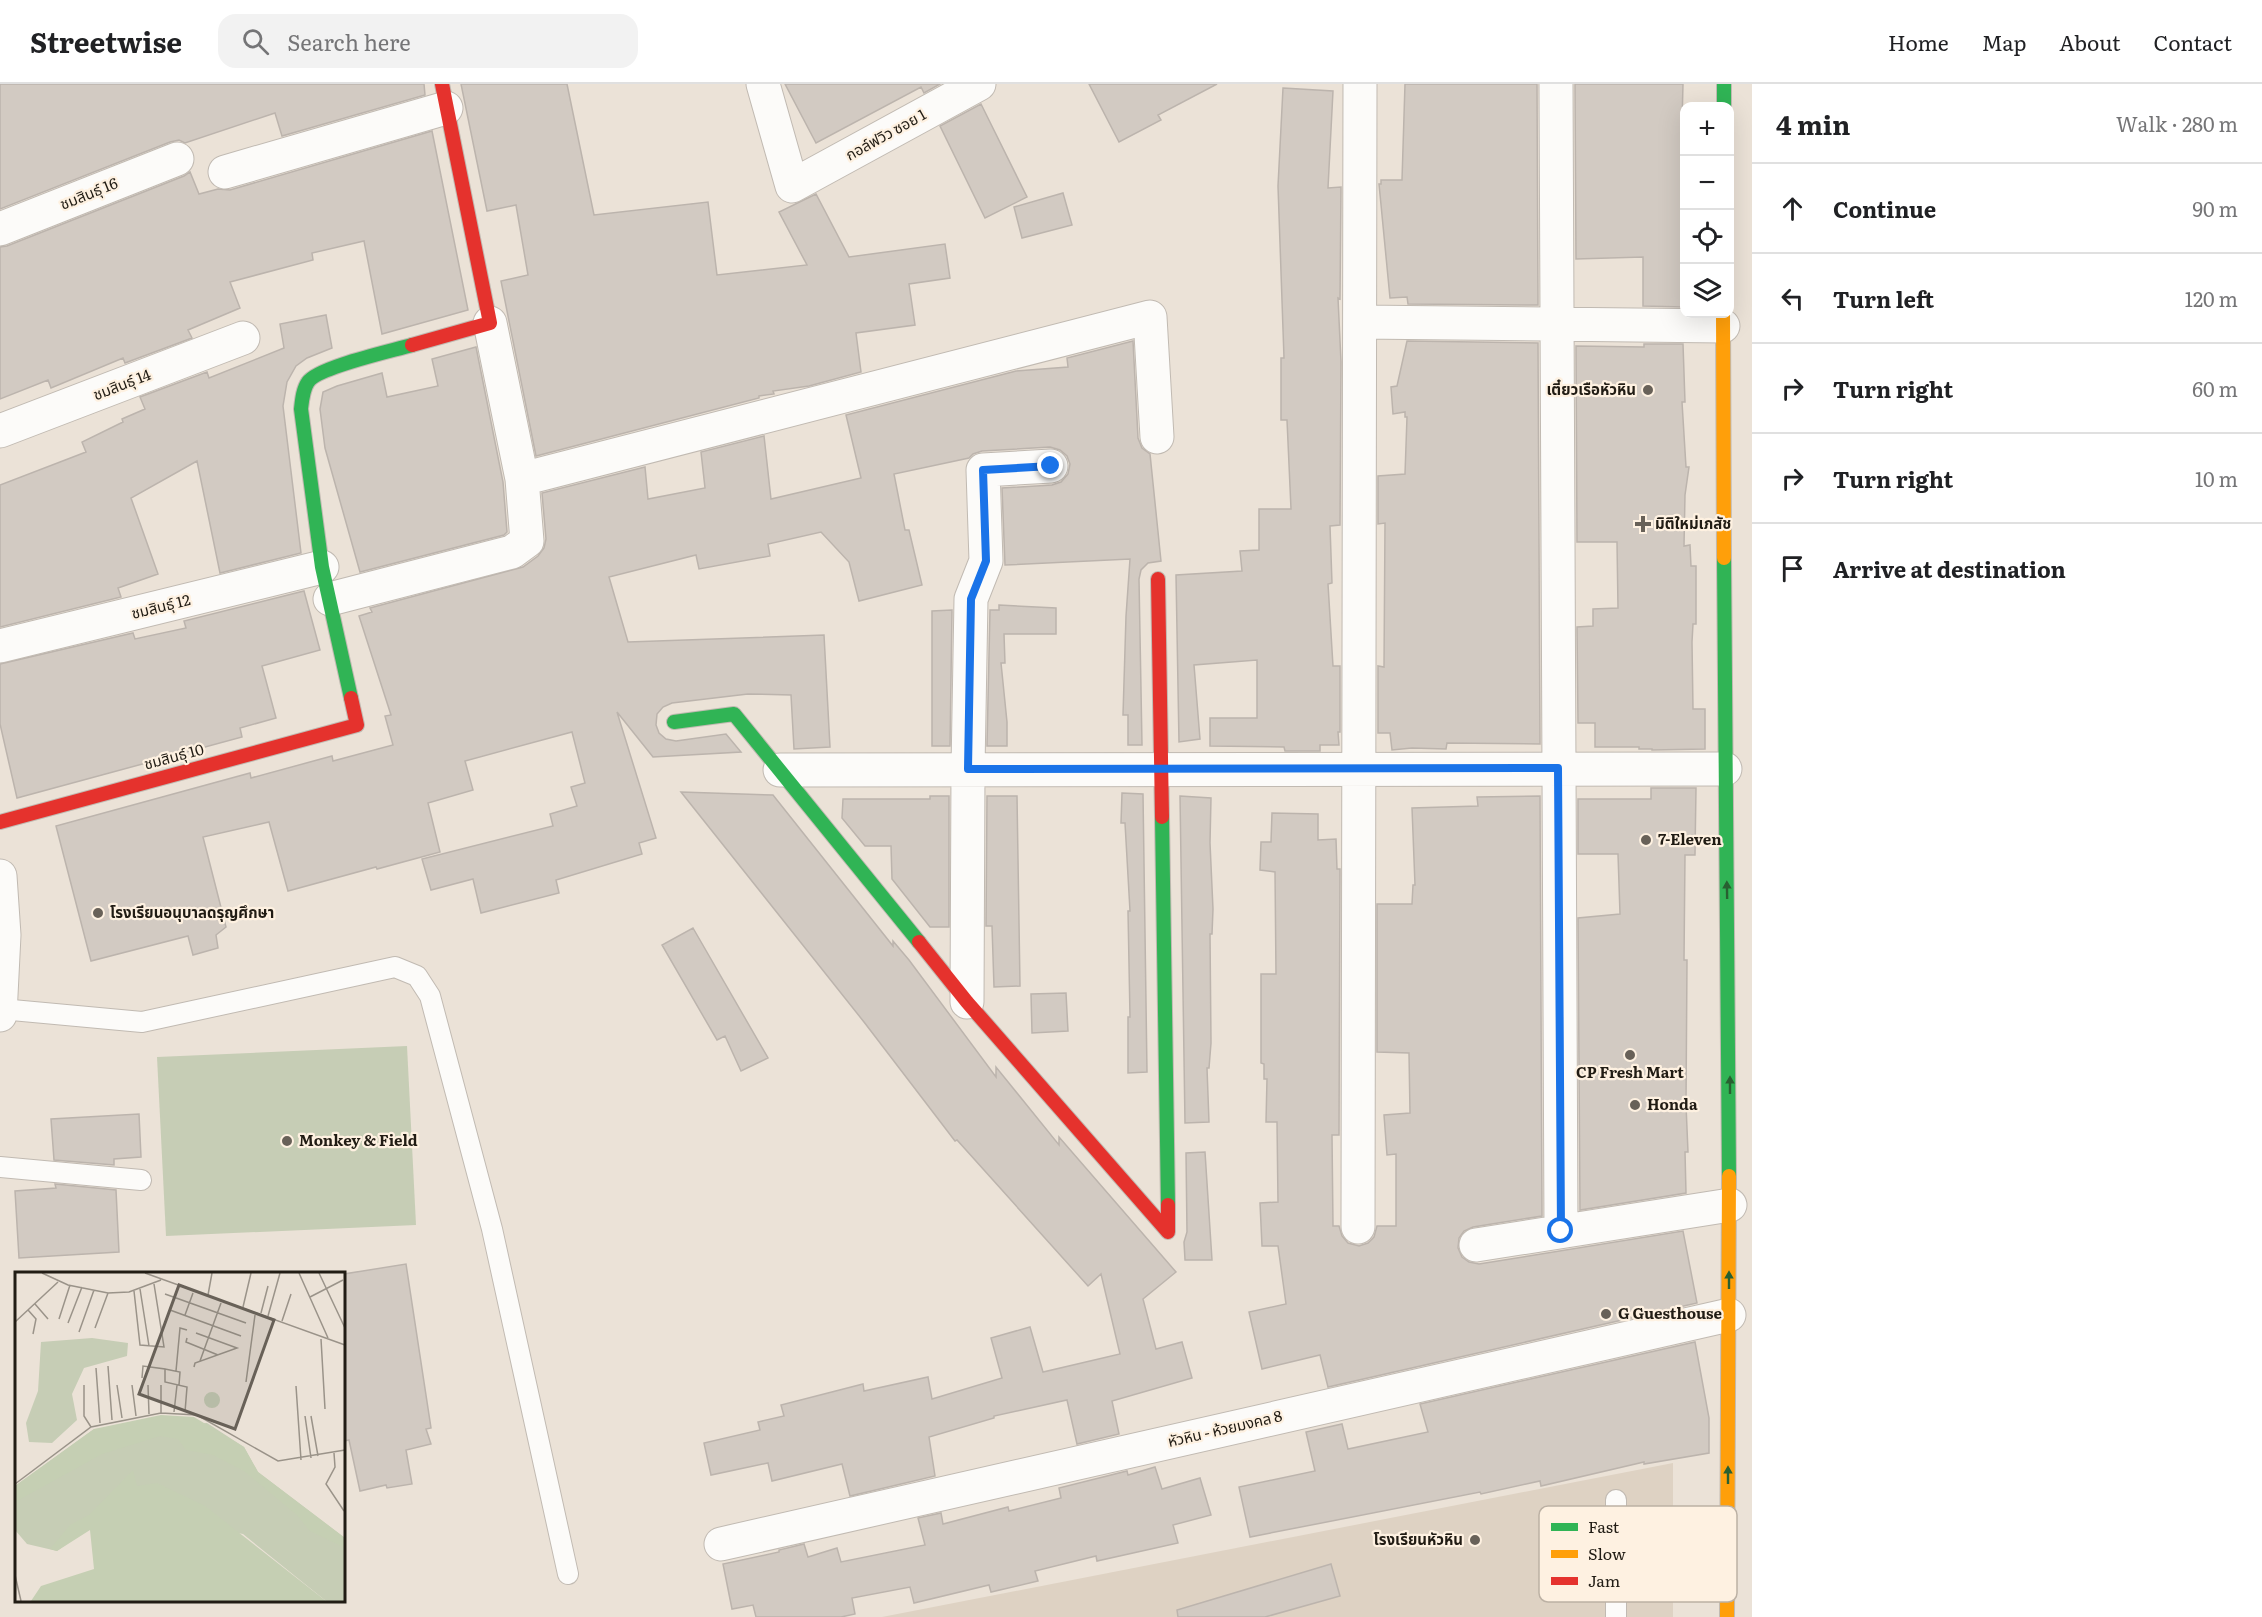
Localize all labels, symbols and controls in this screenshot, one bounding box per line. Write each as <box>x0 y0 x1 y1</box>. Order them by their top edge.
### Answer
search box <box>218 14 638 68</box>
text: Streetwise <box>30 20 182 62</box>
icon: search <box>239 25 272 58</box>
text: Search here <box>287 25 411 58</box>
text: Home <box>1888 26 1949 57</box>
text: Map <box>1982 26 2026 57</box>
text: About <box>2059 26 2121 57</box>
text: Contact <box>2154 26 2232 57</box>
street label: กอล์ฟวิว ซอย 1 <box>841 102 930 165</box>
map controls <box>1680 102 1734 318</box>
button: + <box>1680 102 1734 156</box>
text: 4 min <box>1776 104 1850 143</box>
text: Walk · 280 m <box>2116 108 2238 138</box>
button: − <box>1680 156 1734 210</box>
street label: ชมสินธุ์ 16 <box>56 171 121 215</box>
icon: ahead <box>1776 192 1809 225</box>
text: Continue <box>1833 192 1936 225</box>
text: 90 m <box>2193 193 2238 223</box>
button: locate <box>1680 210 1734 264</box>
button: layers <box>1680 264 1734 318</box>
icon: left <box>1776 282 1809 315</box>
text: Turn left <box>1833 282 1934 315</box>
text: 120 m <box>2185 283 2238 313</box>
street label: ชมสินธุ์ 14 <box>89 362 154 405</box>
icon: right <box>1776 372 1809 405</box>
text: Turn right <box>1833 372 1953 405</box>
text: 60 m <box>2192 373 2238 403</box>
place label: เตี๋ยวเรือหัวหิน <box>1546 377 1636 400</box>
marker: เตี๋ยวเรือหัวหิน <box>1641 383 1655 397</box>
route end <box>1037 452 1063 478</box>
icon: right <box>1776 462 1809 495</box>
text: Turn right <box>1833 462 1953 495</box>
text: 10 m <box>2195 463 2238 493</box>
place label: มิติใหม่เภสัช <box>1655 511 1731 534</box>
marker: มิติใหม่เภสัช <box>1636 517 1650 531</box>
icon: arrive <box>1776 552 1809 585</box>
text: Arrive at destination <box>1833 552 2066 585</box>
street label: ชมสินธุ์ 12 <box>129 587 193 624</box>
street label: ชมสินธุ์ 10 <box>141 736 206 775</box>
place label: 7-Eleven <box>1658 827 1722 850</box>
marker: 7-Eleven <box>1639 833 1653 847</box>
one-way arrow <box>1723 880 1732 899</box>
place label: โรงเรียนอนุบาลดรุญศึกษา <box>110 900 274 923</box>
marker: โรงเรียนอนุบาลดรุญศึกษา <box>91 906 105 920</box>
marker: CP Fresh Mart <box>1623 1048 1637 1062</box>
place label: CP Fresh Mart <box>1576 1060 1684 1083</box>
one-way arrow <box>1725 1075 1735 1094</box>
place label: Honda <box>1647 1092 1698 1115</box>
marker: Honda <box>1628 1098 1642 1112</box>
place label: Monkey & Field <box>299 1128 418 1151</box>
marker: Monkey & Field <box>280 1134 294 1148</box>
route start <box>1547 1217 1573 1243</box>
one-way arrow <box>1724 1270 1734 1289</box>
inset map <box>15 1272 345 1602</box>
place label: G Guesthouse <box>1618 1301 1723 1324</box>
marker: G Guesthouse <box>1599 1307 1613 1321</box>
street label: หัวหิน - ห้วยมงคล 8 <box>1165 1403 1284 1452</box>
one-way arrow <box>1723 1465 1733 1484</box>
legend <box>1539 1506 1737 1602</box>
text: Fast <box>1588 1514 1620 1538</box>
place label: โรงเรียนหัวหิน <box>1374 1527 1463 1550</box>
marker: โรงเรียนหัวหิน <box>1468 1533 1482 1547</box>
text: Slow <box>1588 1541 1626 1565</box>
text: Jam <box>1588 1568 1621 1592</box>

